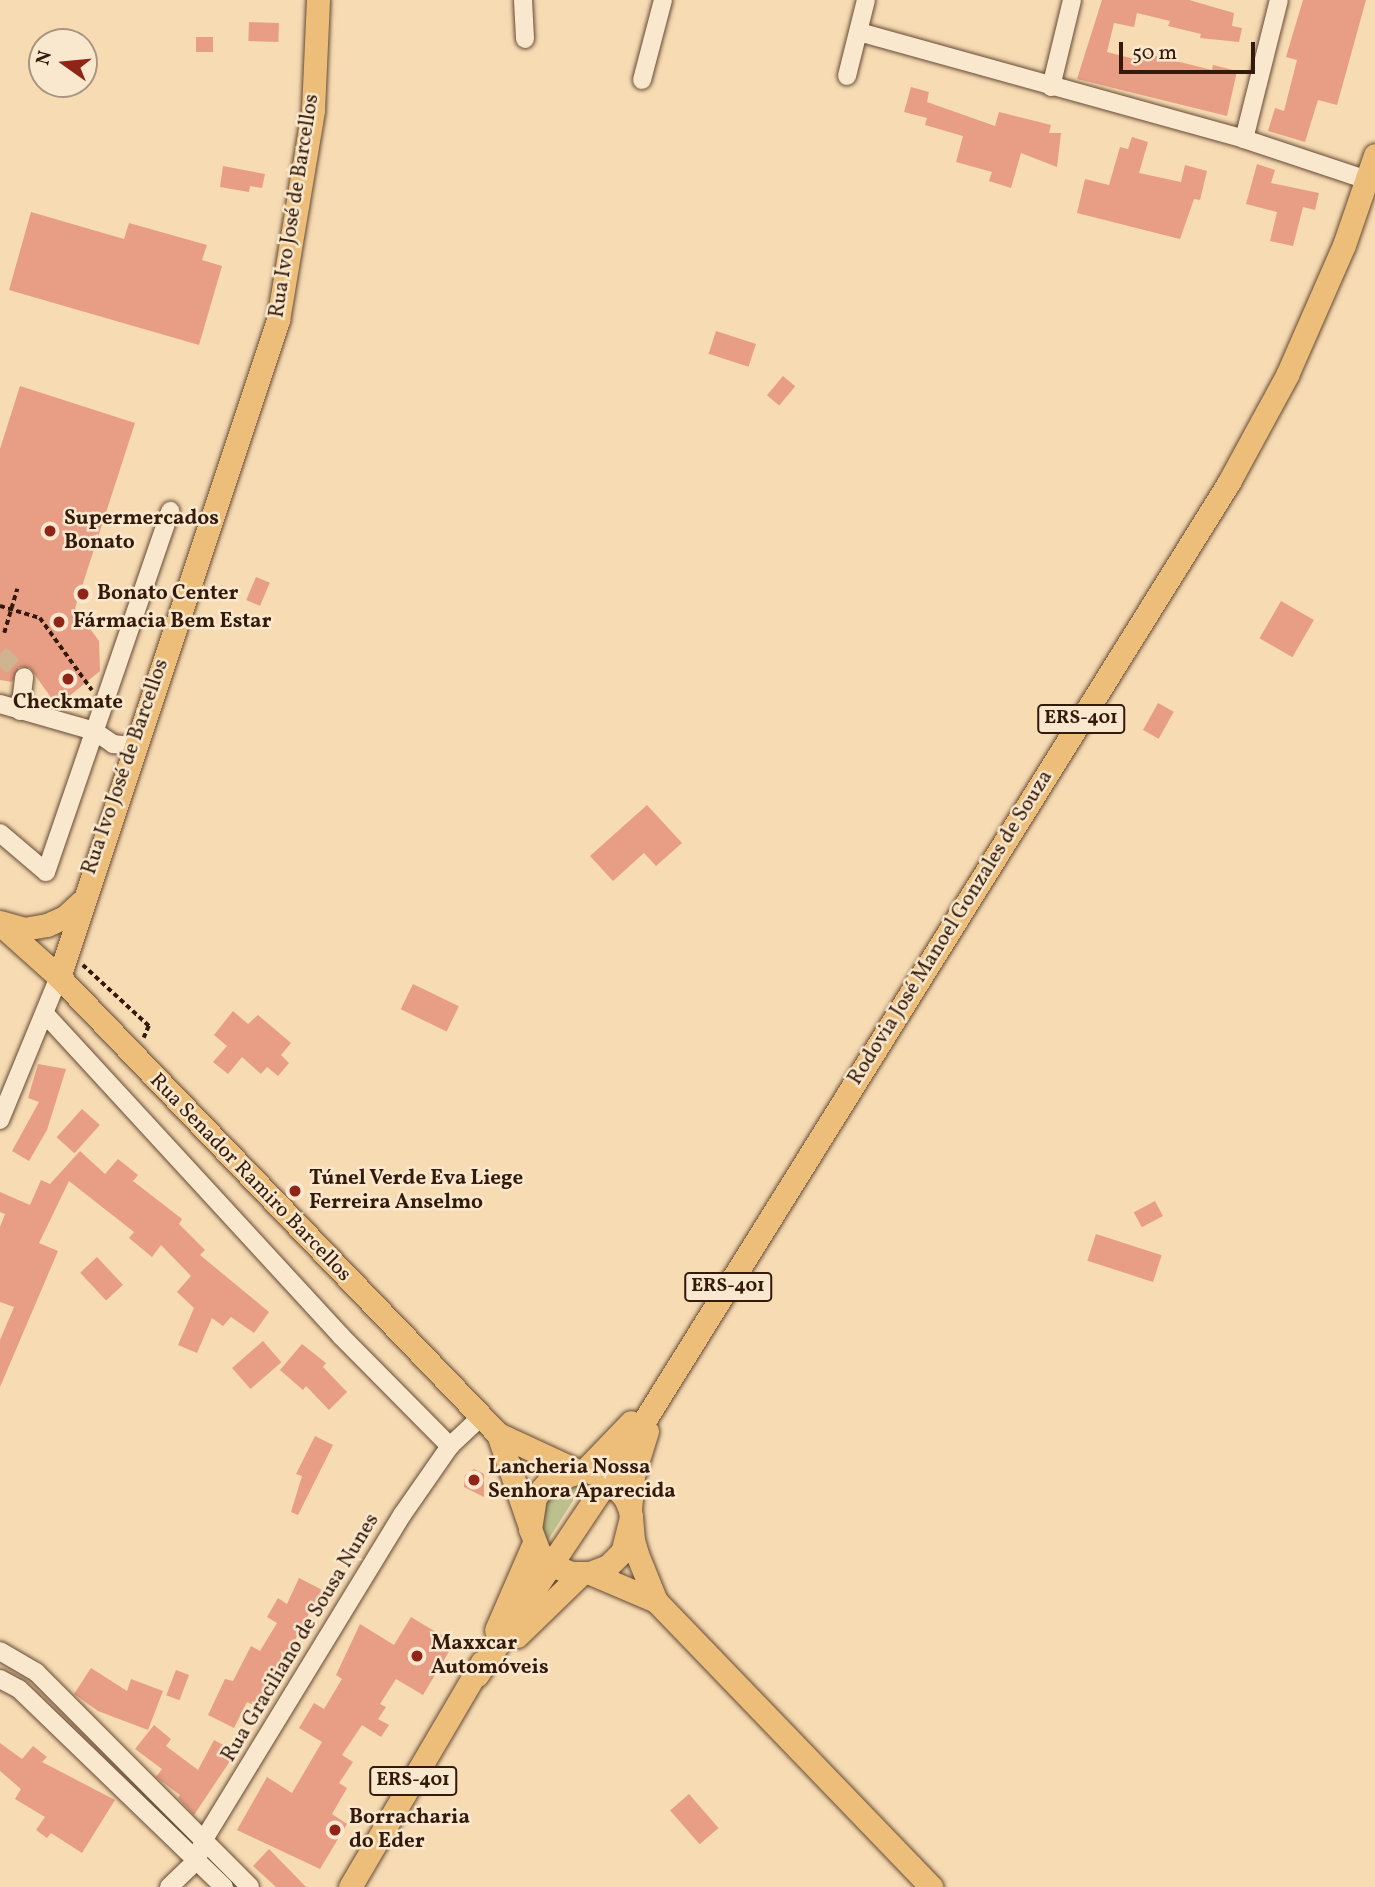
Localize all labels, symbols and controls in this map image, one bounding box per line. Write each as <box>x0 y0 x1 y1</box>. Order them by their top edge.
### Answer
north arrow <box>28 28 98 98</box>
scale bar <box>1123 28 1260 72</box>
text: 50 m <box>1132 39 1177 68</box>
text: N <box>30 48 59 68</box>
street label: Rua Ivo José de Barcellos <box>265 92 325 320</box>
place label: Supermercados Bonato <box>64 506 219 556</box>
marker: Supermercados Bonato <box>42 523 58 539</box>
place label: Bonato Center <box>97 581 238 607</box>
marker: Bonato Center <box>75 586 91 602</box>
place label: Fármacia Bem Estar <box>73 609 272 635</box>
marker: Fármacia Bem Estar <box>51 614 67 630</box>
street label: Rua Ivo José de Barcellos <box>77 656 175 878</box>
marker: Checkmate <box>60 671 76 687</box>
place label: Checkmate <box>13 690 123 716</box>
road number: ERS-401 <box>1036 704 1126 734</box>
street label: Rodovia José Manoel Gonzales de Souza <box>843 766 1059 1090</box>
street label: Rua Senador Ramiro Barcellos <box>144 1069 356 1287</box>
place label: Túnel Verde Eva Liege Ferreira Anselmo <box>309 1166 524 1216</box>
marker: Túnel Verde Eva Liege Ferreira Anselmo <box>287 1183 303 1199</box>
road number: ERS-401 <box>682 1272 774 1302</box>
place label: Lancheria Nossa Senhora Aparecida <box>488 1455 676 1505</box>
marker: Lancheria Nossa Senhora Aparecida <box>466 1472 482 1488</box>
street label: Rua Graciliano de Sousa Nunes <box>217 1509 385 1767</box>
place label: Maxxcar Automóveis <box>431 1631 549 1681</box>
marker: Maxxcar Automóveis <box>409 1648 425 1664</box>
road number: ERS-401 <box>368 1765 458 1796</box>
place label: Borracharia do Eder <box>349 1805 470 1855</box>
marker: Borracharia do Eder <box>327 1822 343 1838</box>

